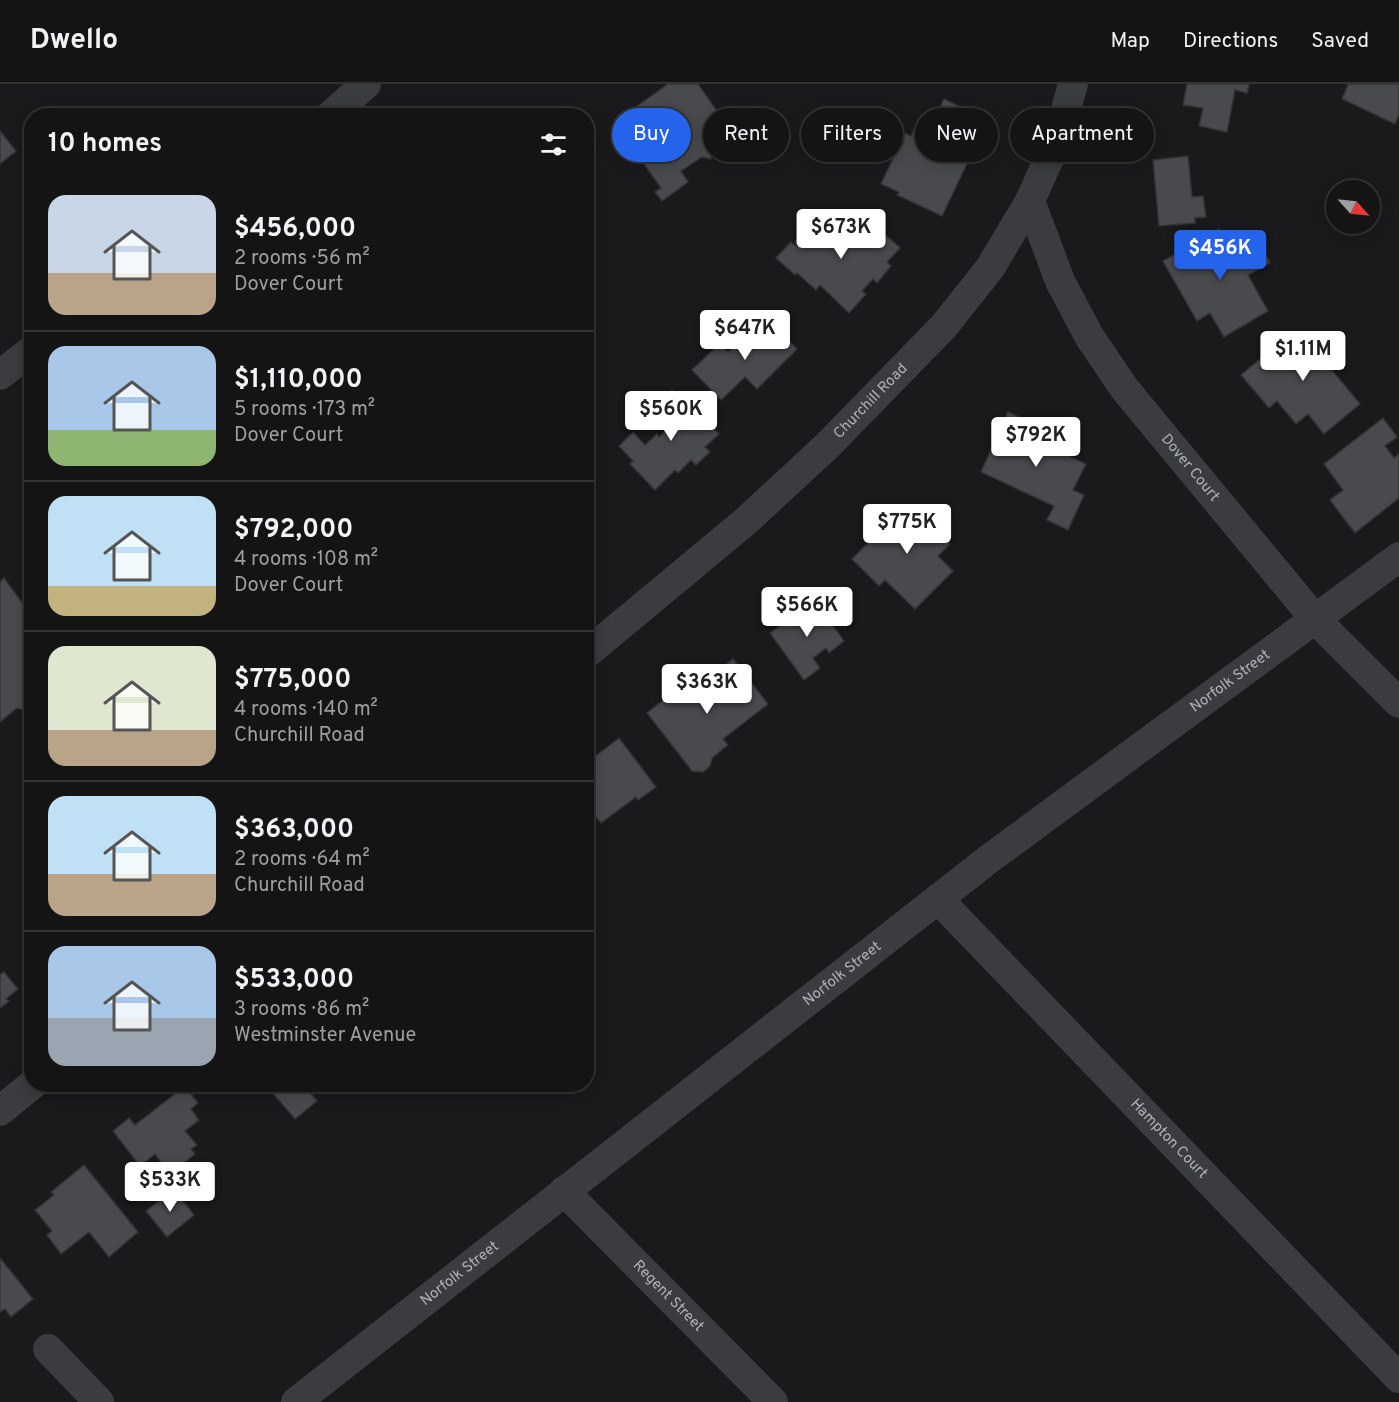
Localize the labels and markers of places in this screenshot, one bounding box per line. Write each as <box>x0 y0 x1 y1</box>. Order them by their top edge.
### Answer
pin: $673K <box>799 209 883 260</box>
pin: $456K <box>1178 230 1262 281</box>
pin: $647K <box>703 310 787 361</box>
pin: $1.11M <box>1254 331 1352 382</box>
pin: $560K <box>629 391 713 442</box>
pin: $792K <box>994 417 1078 468</box>
pin: $775K <box>865 504 949 555</box>
pin: $566K <box>765 587 849 638</box>
pin: $363K <box>665 664 749 715</box>
pin: $533K <box>128 1162 212 1213</box>

